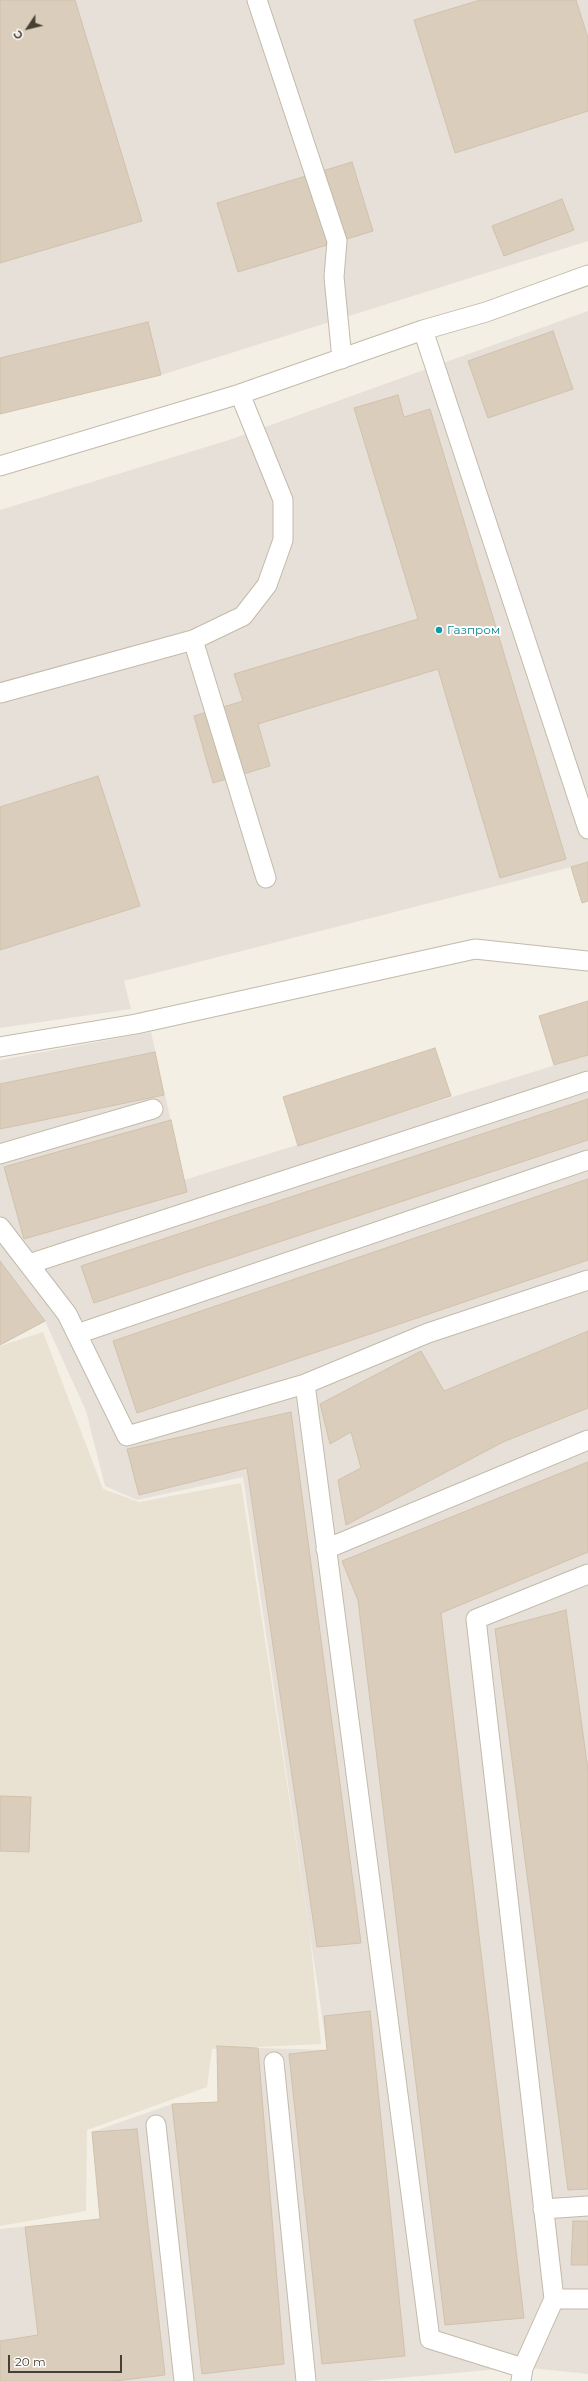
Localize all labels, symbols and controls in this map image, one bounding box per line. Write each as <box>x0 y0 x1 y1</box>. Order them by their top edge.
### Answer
north arrow <box>8 8 48 48</box>
text: С <box>10 28 26 42</box>
place label: Газпром <box>447 623 500 637</box>
marker: Газпром <box>434 625 444 635</box>
scale bar <box>10 2347 124 2373</box>
text: 20 m <box>15 2354 46 2369</box>

